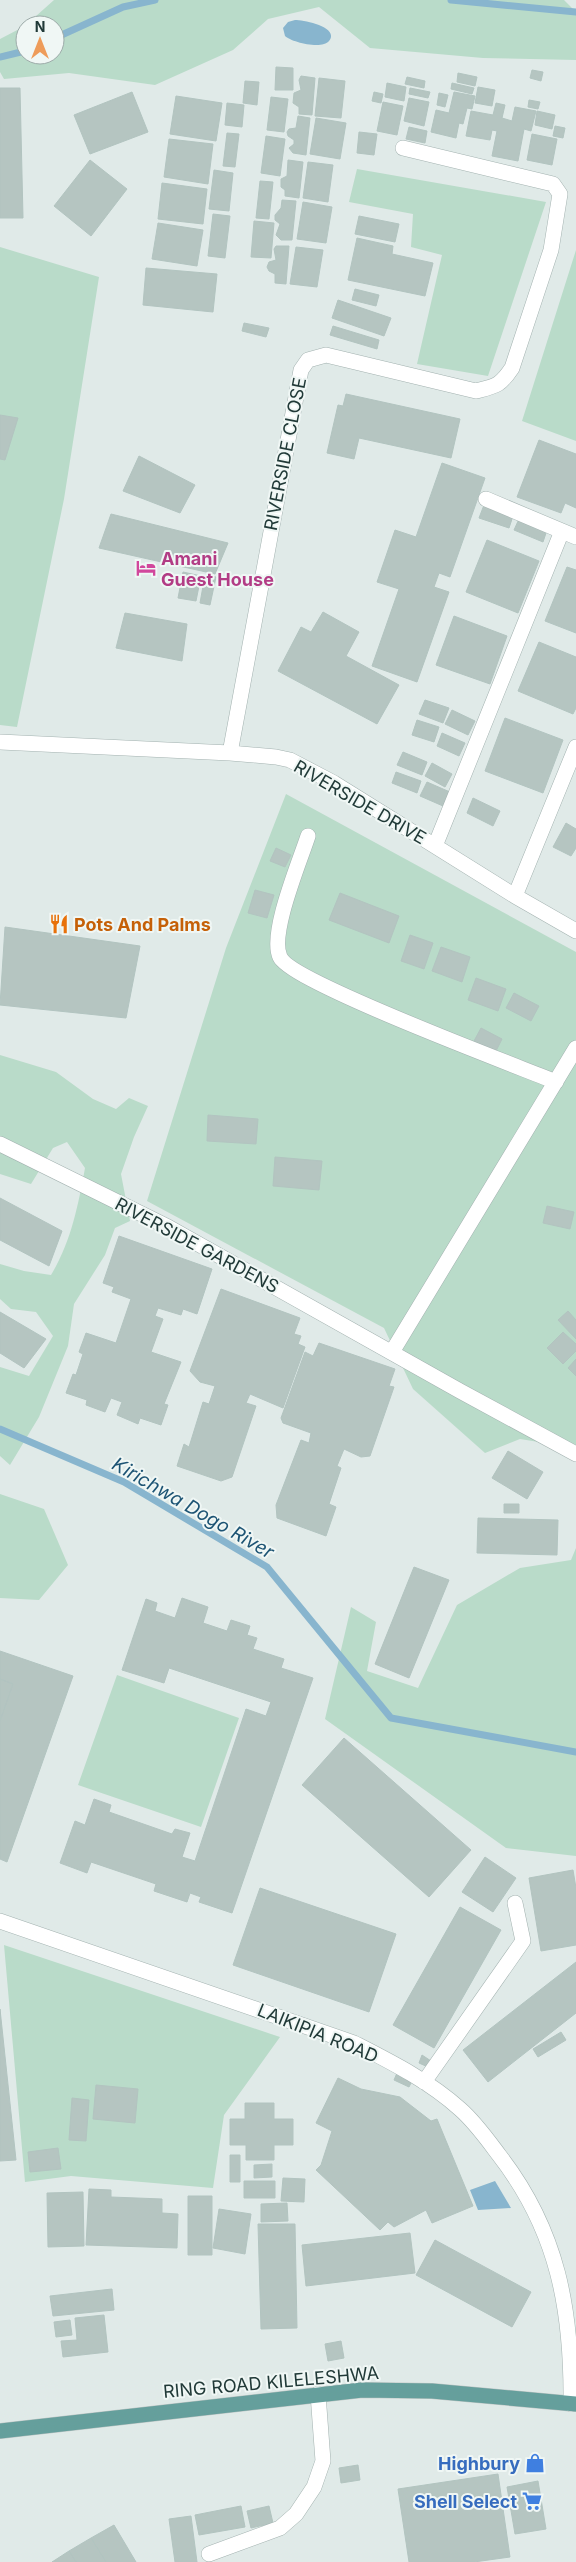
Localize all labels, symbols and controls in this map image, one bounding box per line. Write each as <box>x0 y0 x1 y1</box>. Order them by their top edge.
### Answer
north arrow <box>15 15 65 65</box>
text: N <box>35 18 45 35</box>
street label: RIVERSIDE CLOSE <box>260 376 310 532</box>
place label: Amani Guest House <box>161 548 274 590</box>
hotel icon: Amani Guest House <box>135 557 157 579</box>
street label: RIVERSIDE DRIVE <box>290 756 430 848</box>
restaurant icon: Pots And Palms <box>48 913 70 935</box>
place label: Pots And Palms <box>74 914 211 935</box>
street label: RIVERSIDE GARDENS <box>112 1193 282 1297</box>
water label: Kirichwa Dogo River <box>108 1452 279 1564</box>
street label: LAIKIPIA ROAD <box>255 1999 381 2067</box>
street label: RING ROAD KILELESHWA <box>162 2362 380 2402</box>
shop icon: Highbury <box>524 2452 546 2474</box>
place label: Highbury <box>438 2453 520 2474</box>
supermarket icon: Shell Select <box>521 2490 543 2512</box>
place label: Shell Select <box>414 2491 517 2512</box>

